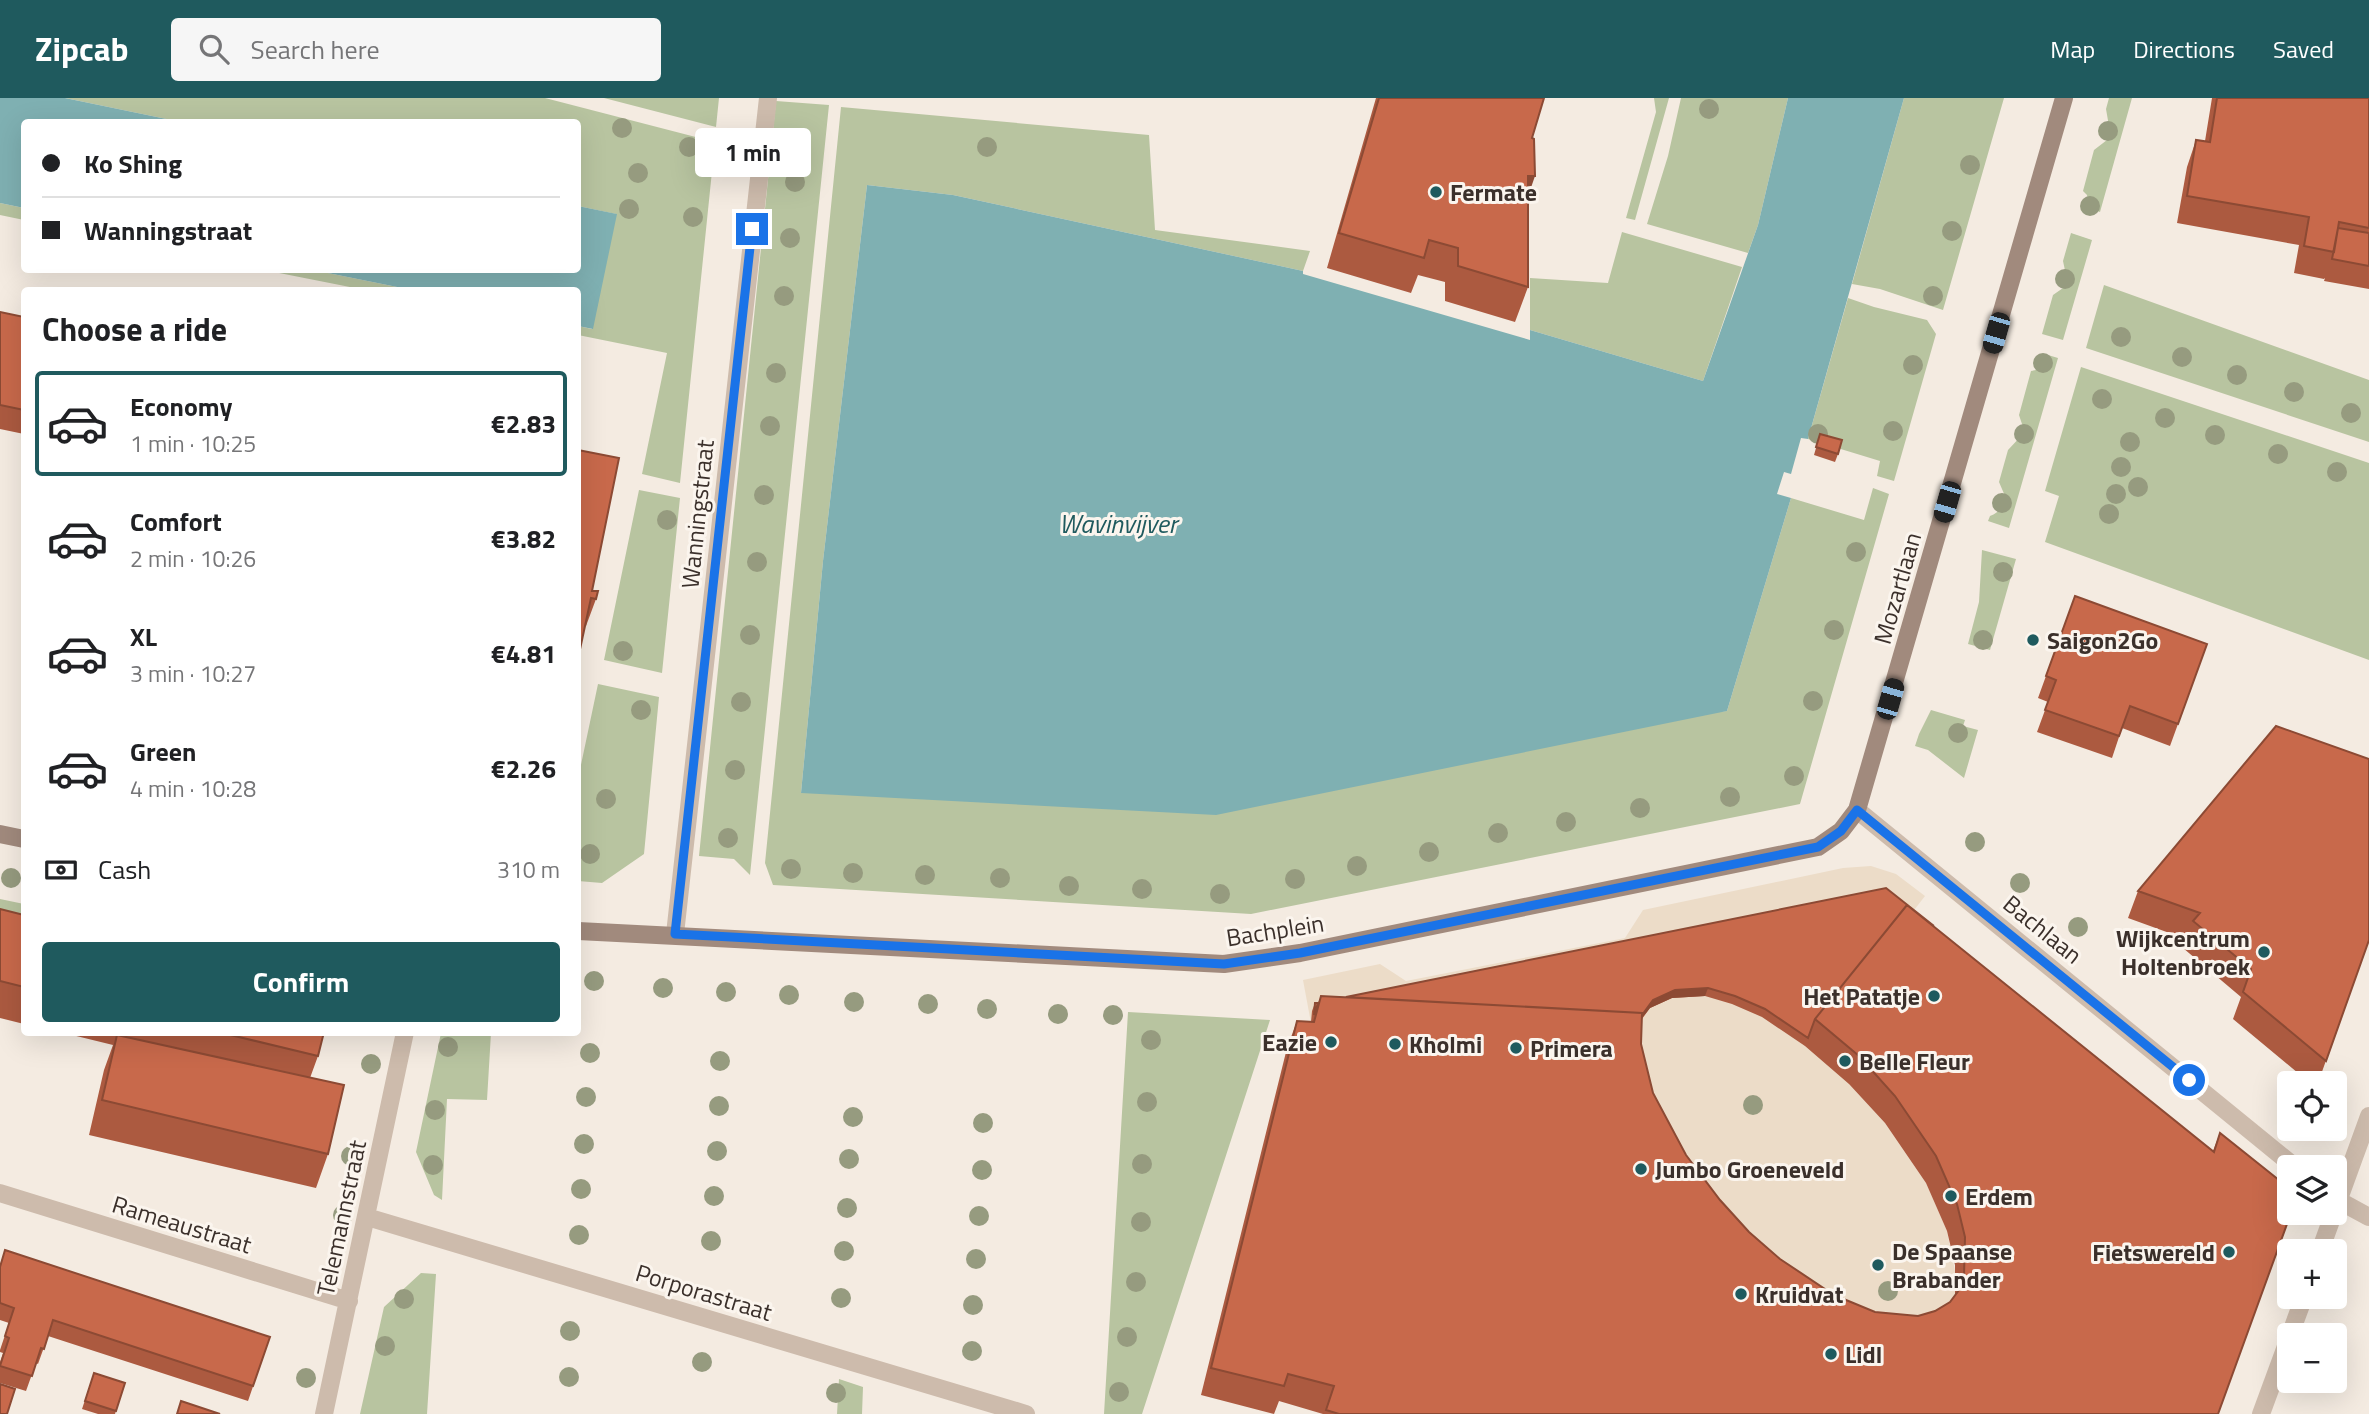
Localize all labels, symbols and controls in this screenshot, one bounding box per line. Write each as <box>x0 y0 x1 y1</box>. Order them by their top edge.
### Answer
search box <box>171 18 661 81</box>
text: Zipcab <box>35 24 129 74</box>
icon: search <box>195 30 233 68</box>
text: Search here <box>251 30 380 69</box>
text: Map <box>2050 31 2095 67</box>
text: Directions <box>2133 31 2235 67</box>
text: Saved <box>2273 31 2334 67</box>
callout: 1 min <box>694 128 810 176</box>
text: 1 min <box>725 135 781 170</box>
text: Ko Shing <box>84 144 182 183</box>
place label: Fermate <box>1450 174 1537 210</box>
marker: Fermate <box>1428 184 1444 200</box>
text: Wanningstraat <box>84 211 252 250</box>
route end <box>736 213 768 245</box>
text: Choose a ride <box>42 305 227 353</box>
car <box>1981 310 2012 356</box>
text: Economy <box>130 387 232 426</box>
icon: car <box>46 392 109 455</box>
text: €2.83 <box>491 404 556 443</box>
text: 1 min · 10:25 <box>130 426 256 461</box>
street label: Wanningstraat <box>671 437 723 590</box>
car <box>1932 479 1963 525</box>
text: Comfort <box>130 502 222 541</box>
water label: Wavinvijver <box>1059 504 1180 543</box>
icon: car <box>46 507 109 570</box>
text: €3.82 <box>491 519 556 558</box>
street label: Mozartlaan <box>1864 528 1930 648</box>
text: 2 min · 10:26 <box>130 541 256 576</box>
text: XL <box>130 617 157 656</box>
icon: car <box>46 622 109 685</box>
place label: Saigon2Go <box>2047 622 2158 658</box>
marker: Saigon2Go <box>2025 632 2041 648</box>
text: €4.81 <box>491 634 556 673</box>
text: 3 min · 10:27 <box>130 656 256 691</box>
car <box>1875 676 1906 722</box>
text: Green <box>130 732 196 771</box>
icon: car <box>46 737 109 800</box>
text: €2.26 <box>491 749 556 788</box>
text: 4 min · 10:28 <box>130 771 256 806</box>
text: Cash <box>98 850 151 889</box>
icon: cash <box>42 851 80 889</box>
text: 310 m <box>497 852 560 887</box>
street label: Bachlaan <box>1996 886 2090 972</box>
street label: Bachplein <box>1223 905 1327 955</box>
place label: Wijkcentrum Holtenbroek <box>2116 920 2251 984</box>
button: Confirm <box>42 942 560 1022</box>
marker: Wijkcentrum Holtenbroek <box>2256 944 2272 960</box>
place label: Het Patatje <box>1803 978 1920 1014</box>
marker: Het Patatje <box>1926 988 1942 1004</box>
place label: Eazie <box>1262 1024 1317 1060</box>
place label: Kholmi <box>1409 1026 1482 1062</box>
place label: Primera <box>1530 1030 1613 1066</box>
marker: Eazie <box>1323 1034 1339 1050</box>
marker: Kholmi <box>1387 1036 1403 1052</box>
marker: Primera <box>1508 1040 1524 1056</box>
place label: Belle Fleur <box>1859 1043 1970 1079</box>
marker: Belle Fleur <box>1837 1053 1853 1069</box>
route start <box>2173 1064 2205 1096</box>
map controls <box>2277 1071 2347 1393</box>
button: locate <box>2277 1071 2347 1141</box>
street label: Telemannstraat <box>307 1136 375 1299</box>
place label: Jumbo Groeneveld <box>1655 1151 1844 1187</box>
button: layers <box>2277 1155 2347 1225</box>
marker: Jumbo Groeneveld <box>1633 1161 1649 1177</box>
place label: Erdem <box>1965 1178 2033 1214</box>
street label: Rameaustraat <box>108 1186 257 1262</box>
marker: Erdem <box>1943 1188 1959 1204</box>
place label: De Spaanse Brabander <box>1892 1233 2012 1297</box>
place label: Fietswereld <box>2092 1234 2215 1270</box>
button: + <box>2277 1239 2347 1309</box>
marker: Fietswereld <box>2221 1244 2237 1260</box>
street label: Porporastraat <box>631 1254 777 1330</box>
marker: De Spaanse Brabander <box>1870 1257 1886 1273</box>
place label: Kruidvat <box>1755 1276 1844 1312</box>
marker: Kruidvat <box>1733 1286 1749 1302</box>
button: − <box>2277 1323 2347 1393</box>
place label: Lidl <box>1845 1336 1882 1372</box>
marker: Lidl <box>1823 1346 1839 1362</box>

